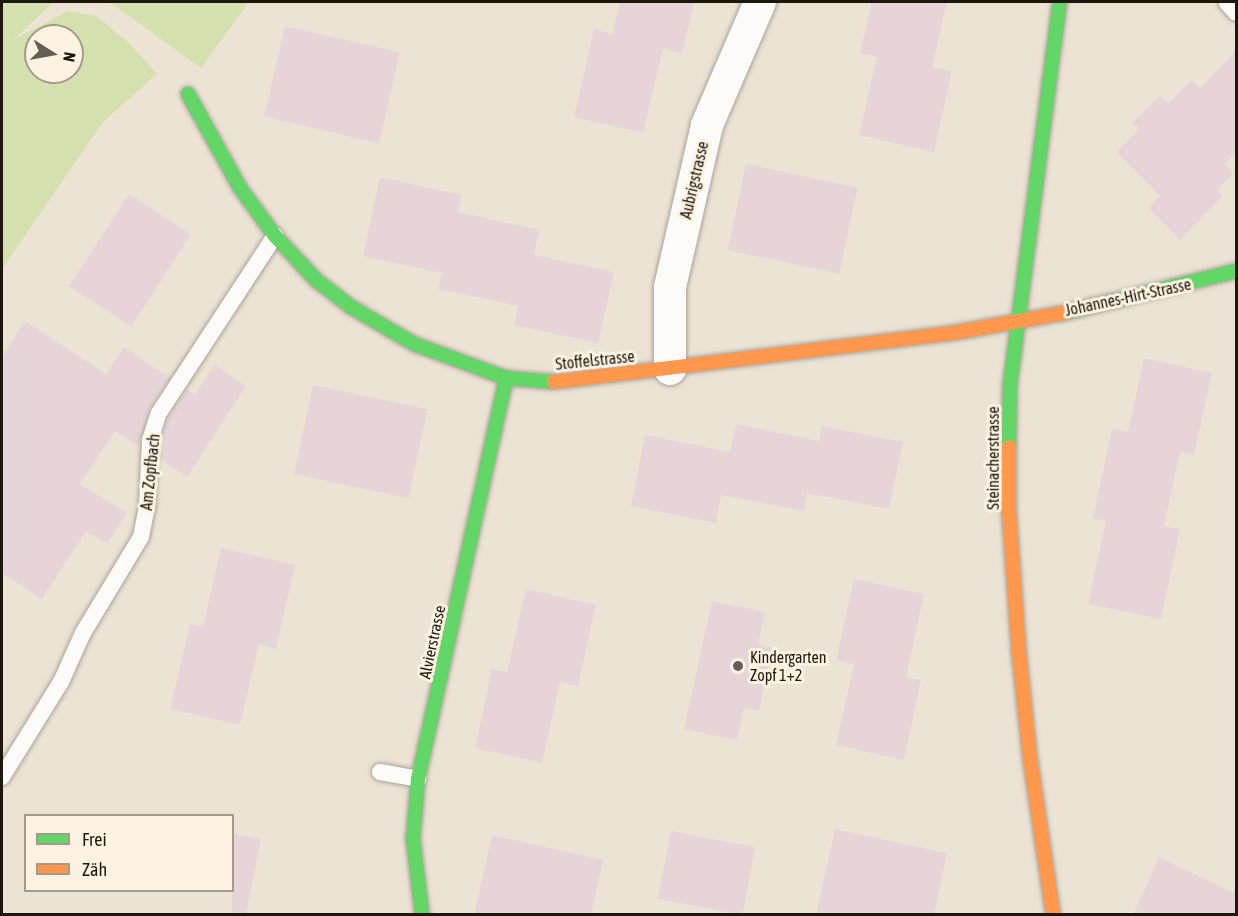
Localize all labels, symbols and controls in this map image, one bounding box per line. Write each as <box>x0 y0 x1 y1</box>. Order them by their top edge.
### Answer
north arrow <box>24 24 84 84</box>
text: N <box>60 51 79 63</box>
street label: Aubrigstrasse <box>676 139 712 221</box>
street label: Johannes-Hirt-Strasse <box>1063 274 1193 320</box>
street label: Stoffelstrasse <box>554 346 636 374</box>
street label: Steinacherstrasse <box>983 406 1003 510</box>
street label: Am Zopfbach <box>136 433 164 511</box>
street label: Alvierstrasse <box>415 603 449 681</box>
place label: Kindergarten Zopf 1+2 <box>750 647 826 685</box>
marker: Kindergarten Zopf 1+2 <box>731 659 745 673</box>
legend <box>24 814 234 892</box>
text: Frei <box>82 829 107 850</box>
text: Zäh <box>82 859 107 880</box>

